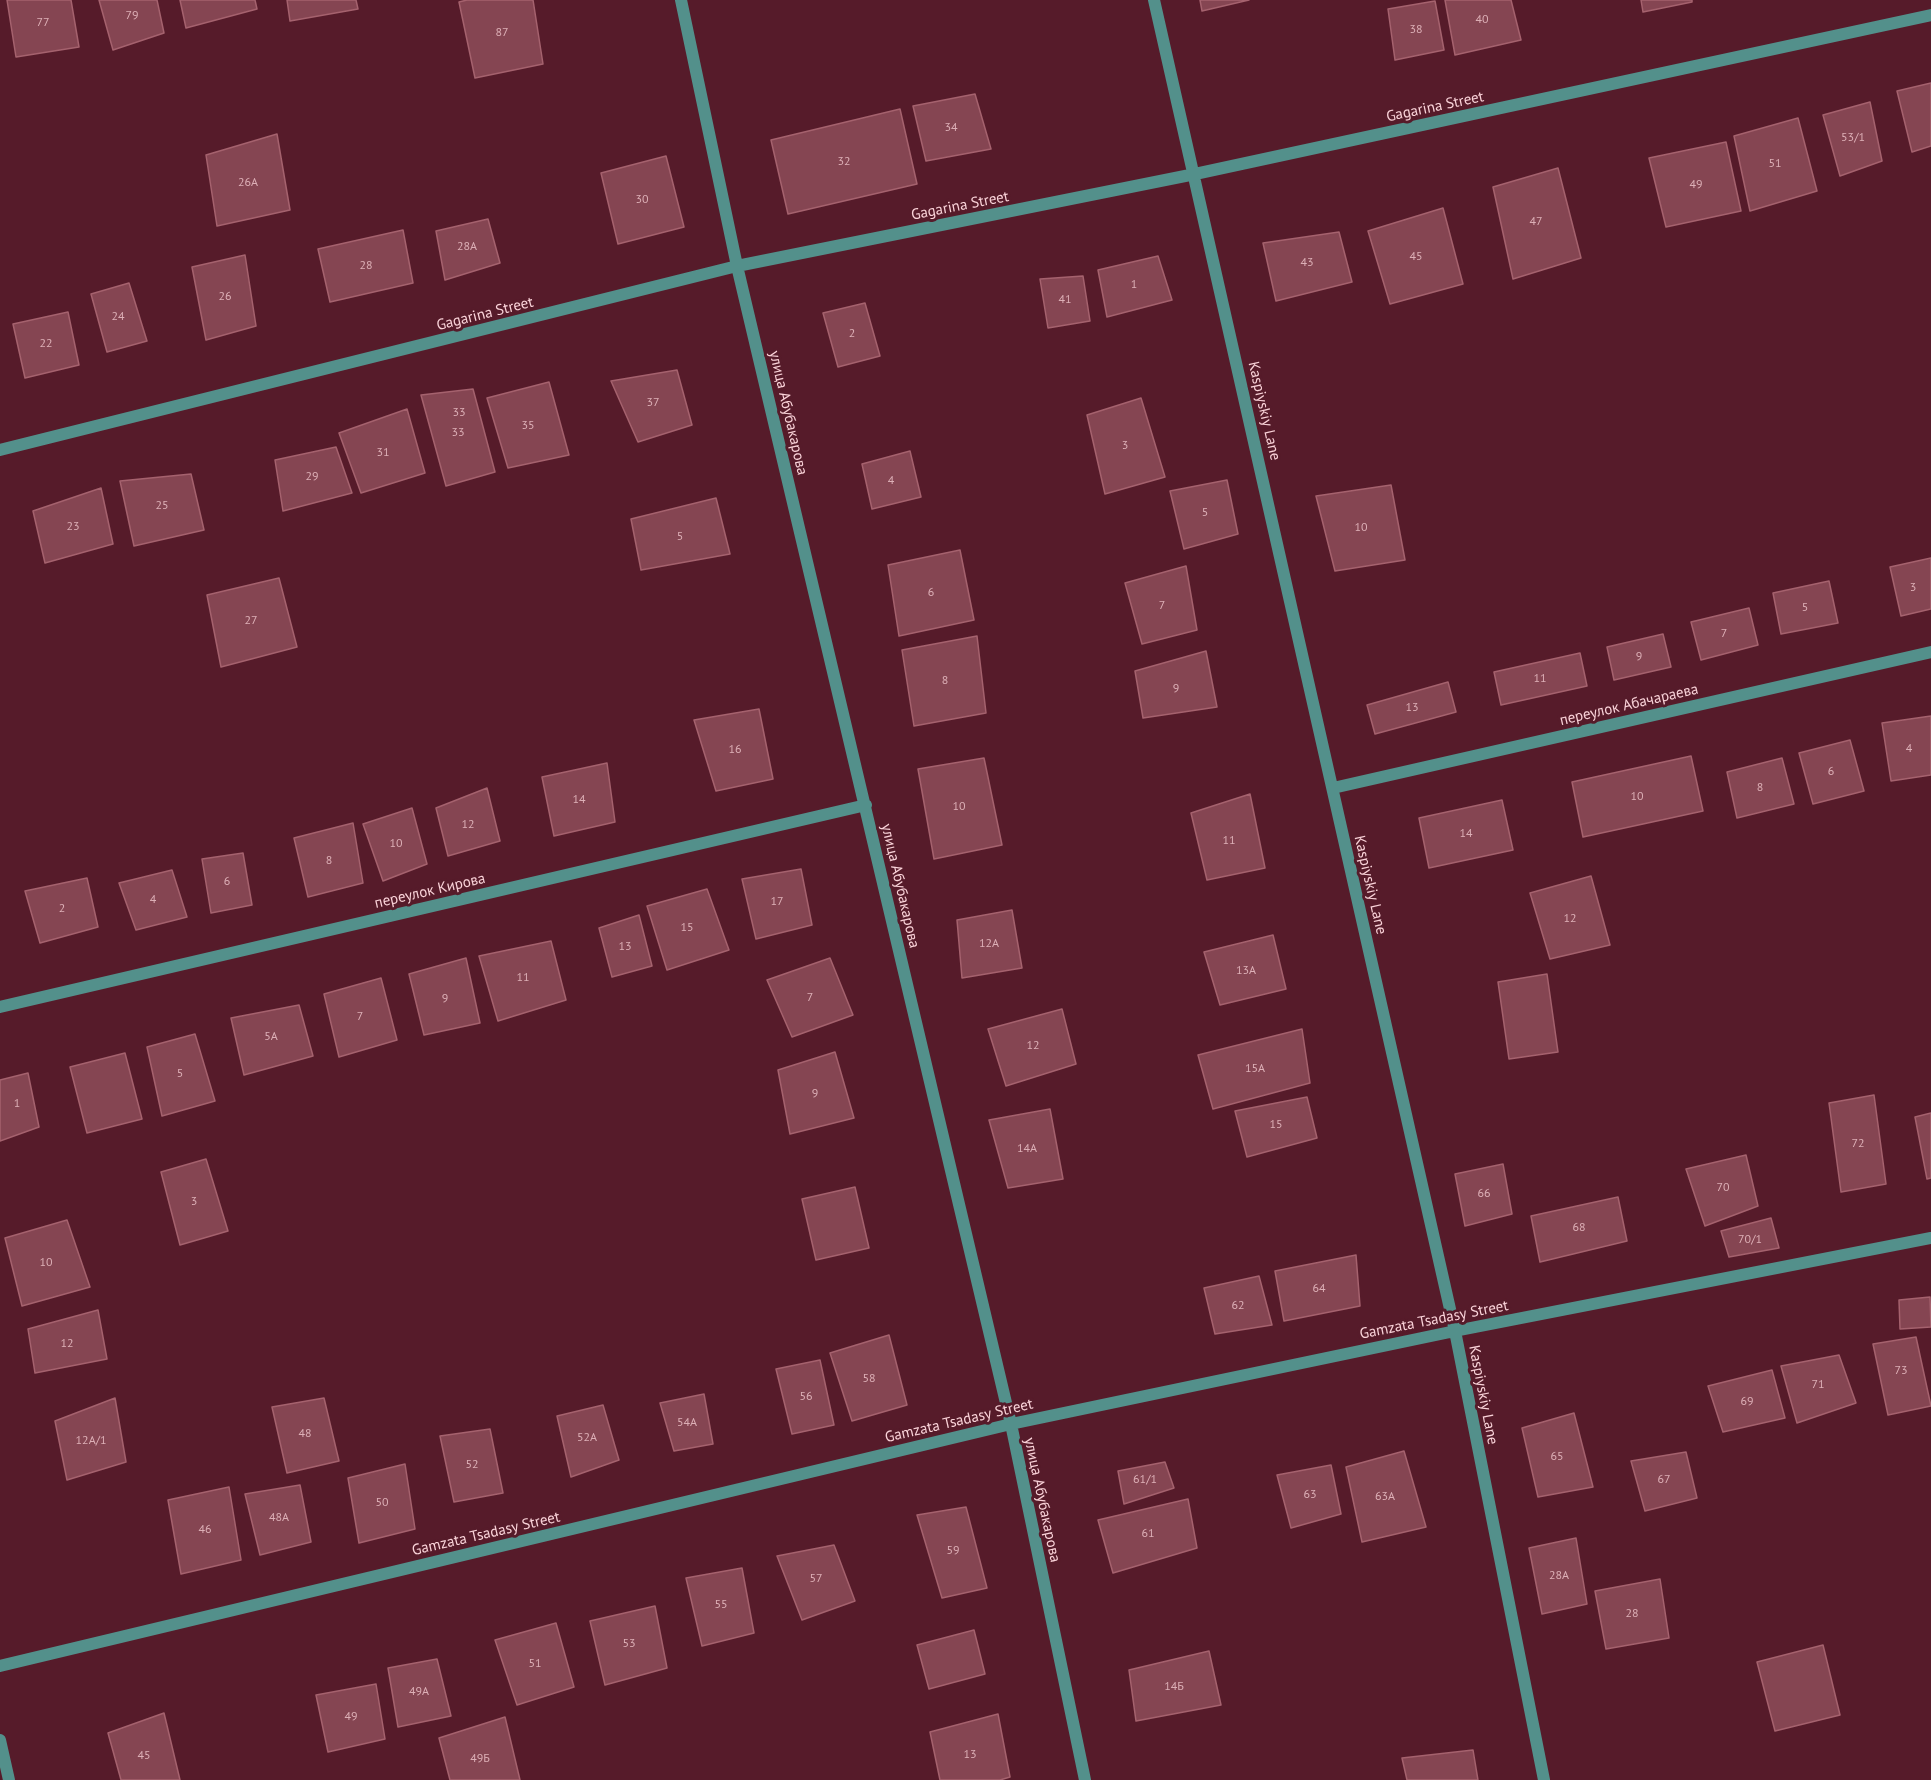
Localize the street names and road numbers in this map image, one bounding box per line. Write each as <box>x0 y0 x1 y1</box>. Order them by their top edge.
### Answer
street label: Gagarina Street <box>1385 88 1485 126</box>
street label: Gagarina Street <box>910 188 1010 224</box>
street label: Gagarina Street <box>435 293 535 335</box>
street label: улица Абубакарова <box>765 349 811 477</box>
street label: Kaspiyskiy Lane <box>1244 360 1284 462</box>
street label: переулок Абачараева <box>1558 680 1700 730</box>
street label: улица Абубакарова <box>877 822 923 950</box>
street label: Kaspiyskiy Lane <box>1350 834 1390 936</box>
street label: переулок Кирова <box>373 870 487 912</box>
street label: Gamzata Tsadasy Street <box>1358 1297 1510 1343</box>
street label: Kaspiyskiy Lane <box>1465 1344 1501 1446</box>
street label: Gamzata Tsadasy Street <box>883 1395 1035 1447</box>
street label: улица Абубакарова <box>1020 1436 1064 1564</box>
street label: Gamzata Tsadasy Street <box>410 1508 562 1560</box>

